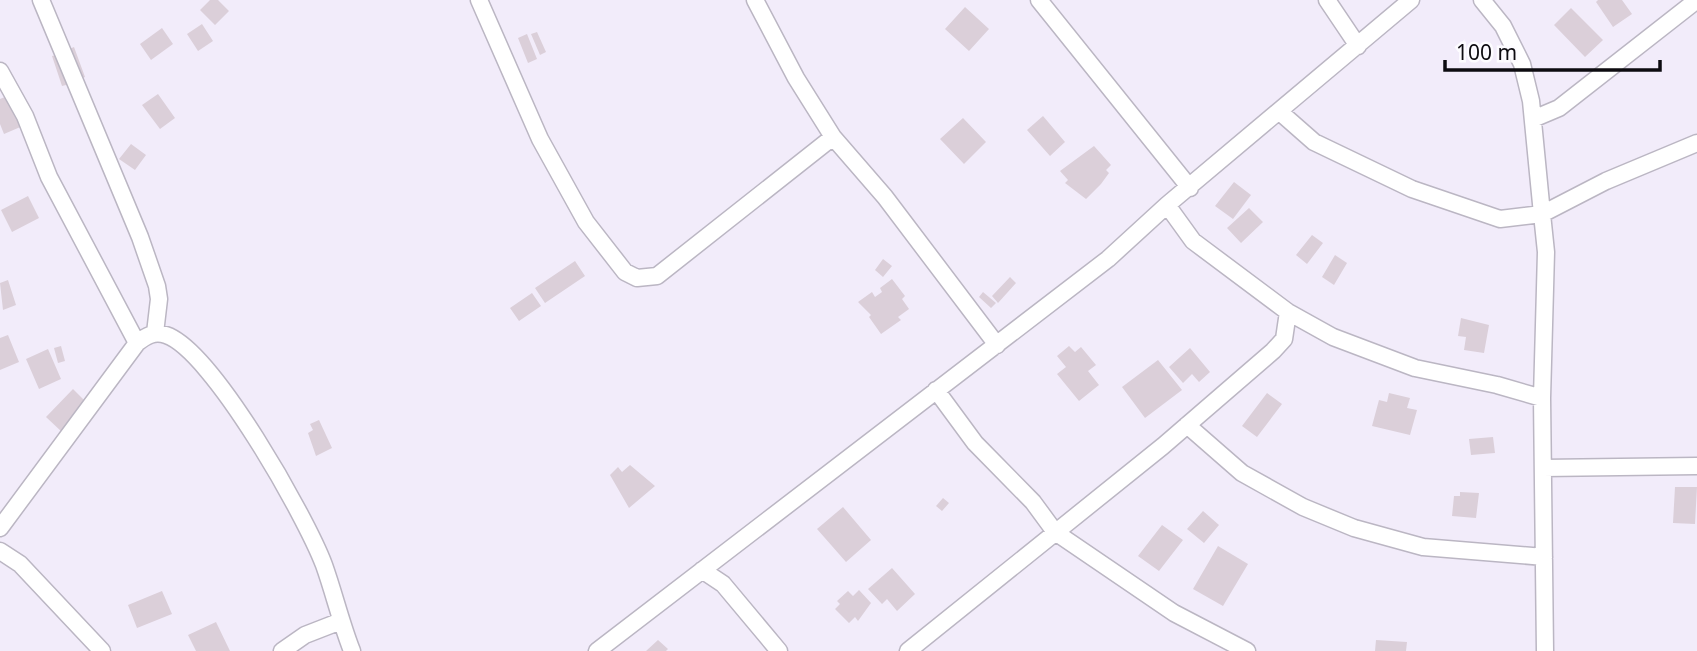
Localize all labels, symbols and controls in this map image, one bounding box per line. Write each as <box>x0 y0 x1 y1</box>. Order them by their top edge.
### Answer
scale bar <box>1445 28 1660 72</box>
text: 100 m <box>1456 38 1517 66</box>

